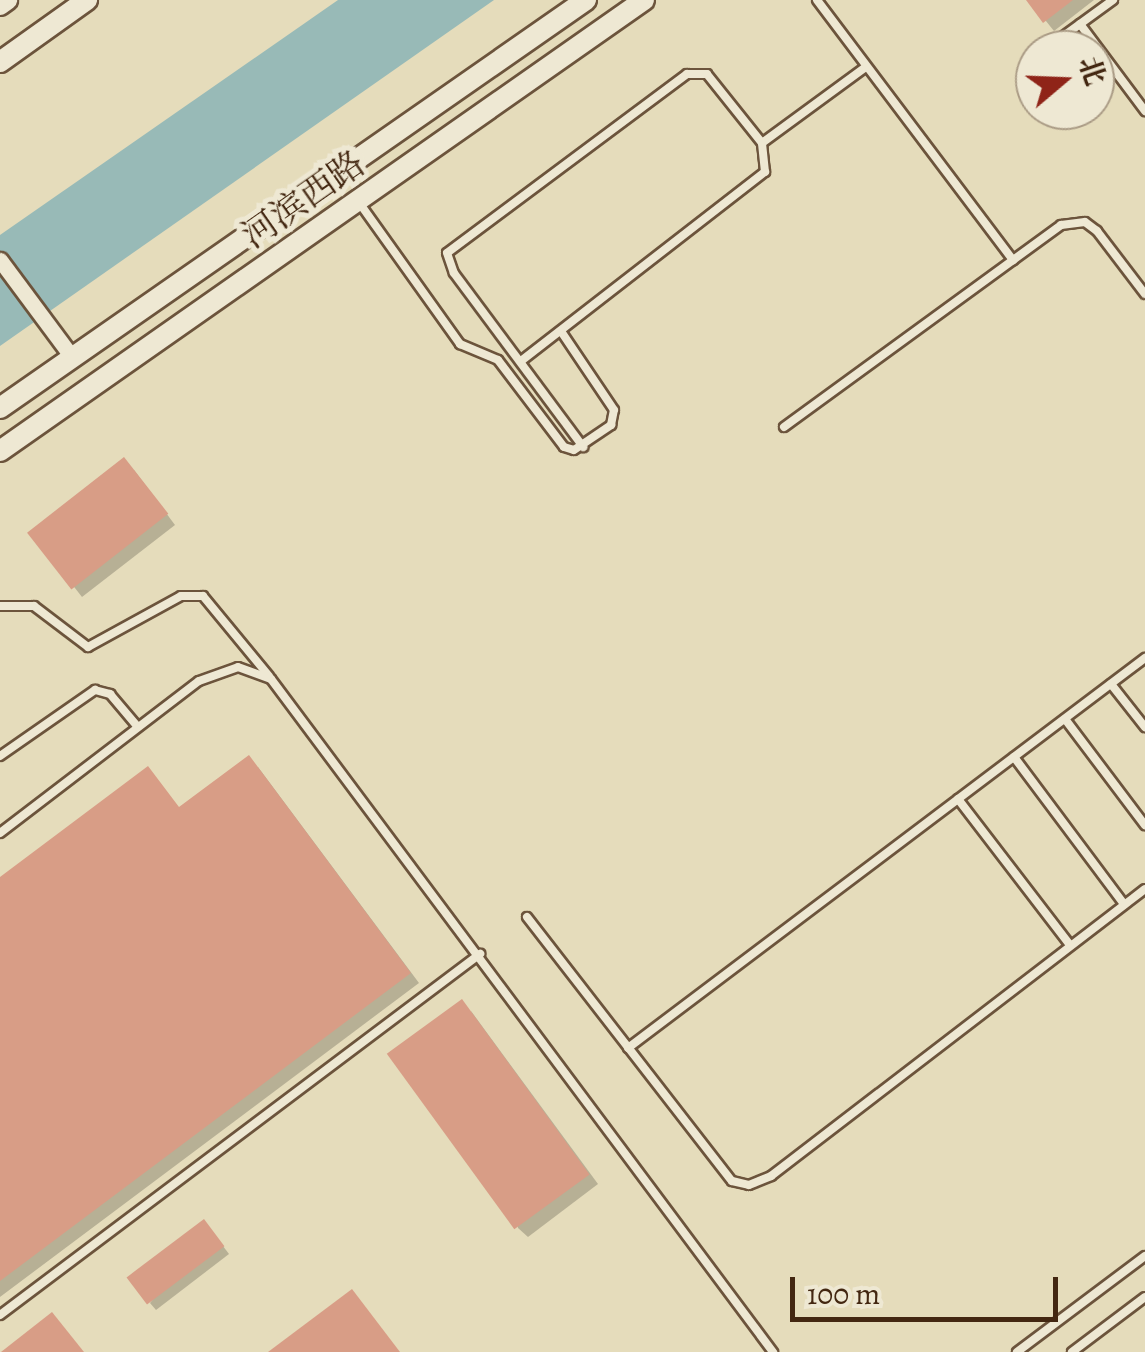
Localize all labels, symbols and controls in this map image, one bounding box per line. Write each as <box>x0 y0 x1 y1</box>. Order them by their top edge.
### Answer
north arrow <box>1015 30 1115 130</box>
text: 北 <box>1069 51 1114 90</box>
street label: 河滨西路 <box>234 142 372 256</box>
scale bar <box>795 1257 1062 1319</box>
text: 100 m <box>807 1274 880 1314</box>

